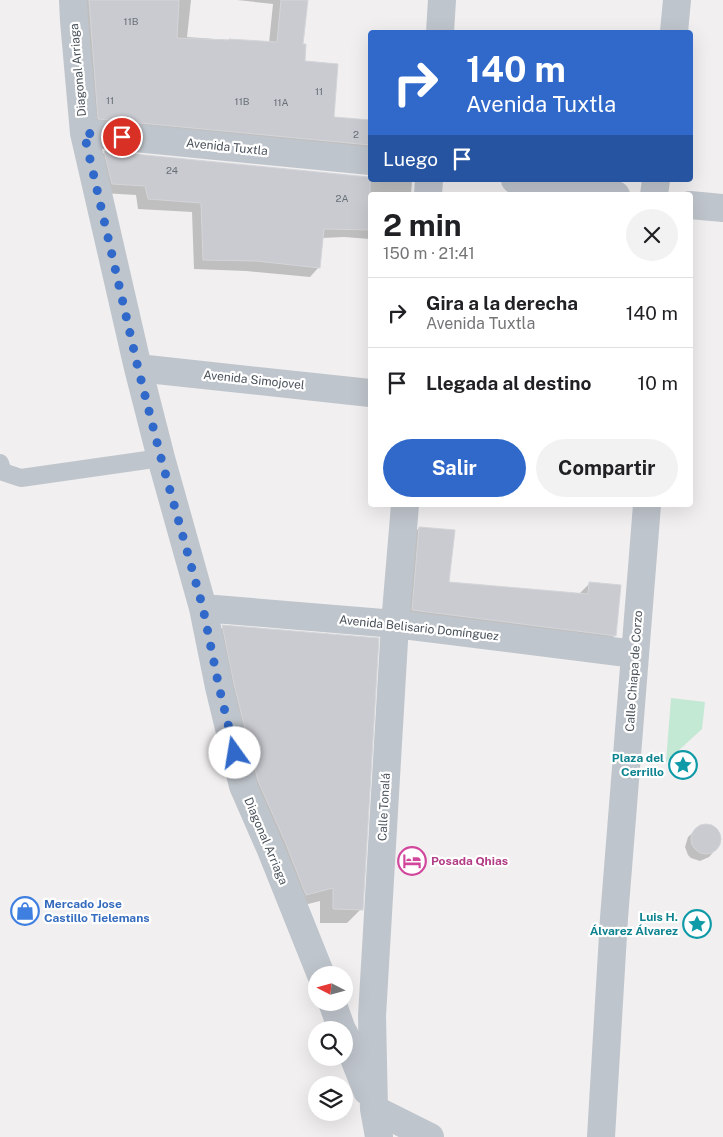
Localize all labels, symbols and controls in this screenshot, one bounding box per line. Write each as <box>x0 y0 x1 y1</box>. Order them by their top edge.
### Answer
house number: 11B <box>124 15 139 27</box>
street label: Diagonal Arriaga <box>67 23 89 117</box>
text: 140 m <box>466 49 566 90</box>
icon: right <box>383 50 448 115</box>
house number: 11 <box>315 85 323 97</box>
text: Avenida Tuxtla <box>466 91 616 117</box>
house number: 11 <box>106 94 114 106</box>
house number: 11B <box>235 95 250 107</box>
house number: 11A <box>273 96 289 108</box>
pin <box>101 116 143 158</box>
icon: arrive <box>108 123 136 151</box>
house number: 2 <box>353 128 359 140</box>
street label: Avenida Tuxtla <box>186 136 268 158</box>
icon: arrive <box>448 145 476 173</box>
text: Luego <box>383 148 438 170</box>
house number: 24 <box>166 164 178 176</box>
house number: 2A <box>335 192 349 204</box>
text: 2 min <box>383 207 462 243</box>
button: close <box>626 209 678 261</box>
text: 150 m · 21:41 <box>383 244 475 263</box>
text: Gira a la derecha <box>426 292 578 314</box>
icon: right <box>383 299 411 327</box>
text: 140 m <box>626 302 678 324</box>
text: Avenida Tuxtla <box>426 314 535 333</box>
street label: Avenida Simojovel <box>203 368 306 392</box>
icon: arrive <box>383 369 411 397</box>
text: Llegada al destino <box>426 372 591 394</box>
text: 10 m <box>638 372 678 394</box>
button: Salir <box>383 439 526 497</box>
button: Compartir <box>536 439 678 497</box>
street label: Calle Chiapa de Corzo <box>623 610 645 732</box>
street label: Avenida Belisario Domínguez <box>338 613 500 643</box>
position arrow <box>208 726 260 778</box>
place icon: Plaza del Cerrillo <box>668 750 698 780</box>
place label: Plaza del Cerrillo <box>612 751 664 779</box>
street label: Calle Tonalá <box>375 773 393 841</box>
street label: Diagonal Arriaga <box>241 795 291 887</box>
hotel icon: Posada Qhias <box>397 846 427 876</box>
place label: Posada Qhias <box>431 854 508 868</box>
shop icon: Mercado Jose Castillo Tielemans <box>10 896 40 926</box>
place label: Mercado Jose Castillo Tielemans <box>44 897 150 925</box>
place icon: Luis H. Álvarez Álvarez <box>682 909 712 939</box>
place label: Luis H. Álvarez Álvarez <box>590 910 678 938</box>
north arrow <box>308 966 352 1011</box>
map controls <box>308 966 353 1121</box>
button: search <box>308 1021 353 1066</box>
button: layers <box>308 1076 353 1121</box>

